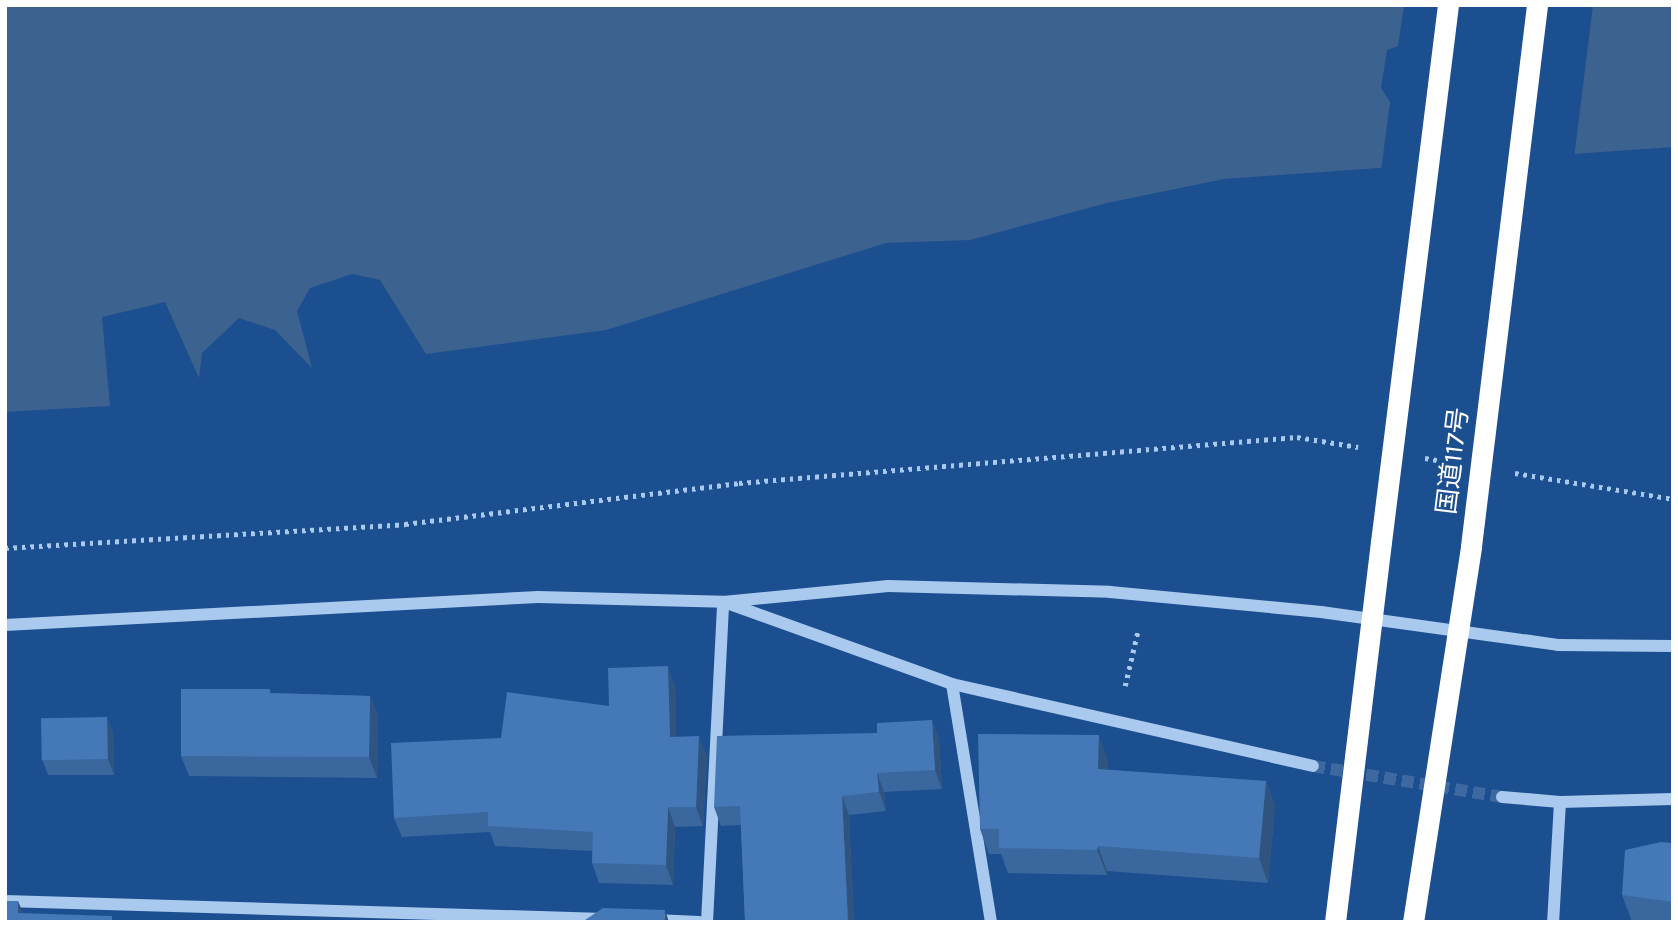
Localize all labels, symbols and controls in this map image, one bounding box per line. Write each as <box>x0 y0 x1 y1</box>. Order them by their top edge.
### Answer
street label: 国道117号 <box>1431 406 1475 516</box>

